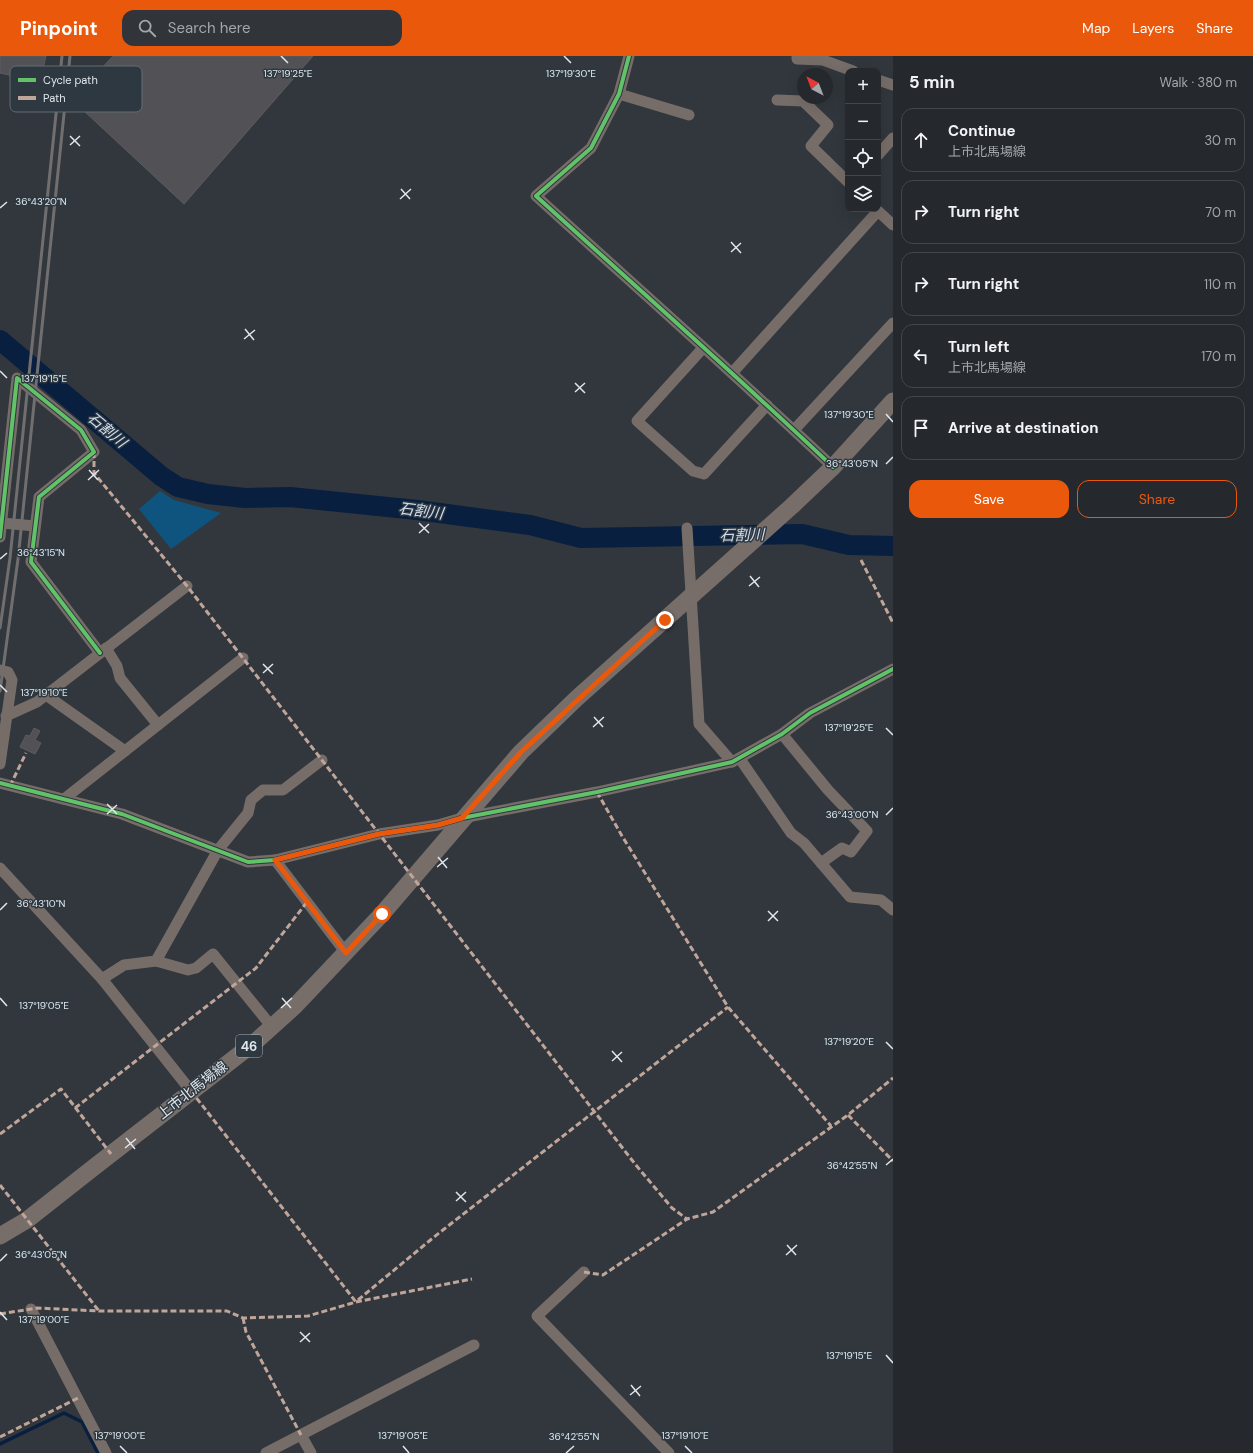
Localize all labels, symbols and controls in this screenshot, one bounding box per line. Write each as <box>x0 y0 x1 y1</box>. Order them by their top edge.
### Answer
search box <box>122 10 402 46</box>
text: Pinpoint <box>20 16 98 41</box>
icon: search <box>136 17 158 39</box>
text: Search here <box>168 18 251 38</box>
text: Map <box>1082 19 1110 37</box>
text: Layers <box>1132 19 1174 37</box>
text: Share <box>1196 19 1233 37</box>
legend <box>10 66 142 112</box>
text: 137°19'25"E <box>264 67 313 80</box>
text: 137°19'30"E <box>546 67 596 80</box>
north arrow <box>797 68 833 104</box>
map controls <box>845 68 881 212</box>
button: + <box>845 68 881 104</box>
text: 5 min <box>909 71 955 93</box>
text: Cycle path <box>43 73 98 87</box>
text: Walk · 380 m <box>1160 74 1237 91</box>
text: Path <box>43 91 66 105</box>
button: − <box>845 104 881 140</box>
text: Continue <box>948 121 1016 141</box>
icon: ahead <box>910 129 932 151</box>
text: 30 m <box>1204 132 1236 149</box>
button: locate <box>845 140 881 176</box>
text: 上市北馬場線 <box>948 143 1026 160</box>
button: layers <box>845 176 881 212</box>
text: 36°43'20"N <box>15 195 67 208</box>
icon: right <box>910 201 932 223</box>
text: Turn right <box>948 202 1019 222</box>
text: 70 m <box>1205 204 1236 221</box>
icon: right <box>910 273 932 295</box>
text: Turn right <box>948 274 1019 294</box>
text: 110 m <box>1204 276 1236 293</box>
text: Turn left <box>948 337 1009 357</box>
icon: left <box>910 345 932 367</box>
text: 170 m <box>1201 348 1236 365</box>
text: 上市北馬場線 <box>948 359 1026 376</box>
text: 137°19'15"E <box>21 372 67 385</box>
water label: 石割川 <box>83 408 132 453</box>
text: 137°19'30"E <box>824 408 874 421</box>
icon: arrive <box>910 417 932 439</box>
text: Arrive at destination <box>948 418 1099 438</box>
text: 36°43'05"N <box>826 457 878 470</box>
button: Save <box>909 480 1069 518</box>
button: Share <box>1077 480 1237 518</box>
water label: 石割川 <box>397 498 447 524</box>
water label: 石割川 <box>719 525 767 545</box>
text: 36°43'15"N <box>17 546 65 559</box>
route end <box>656 611 674 629</box>
text: 137°19'10"E <box>20 686 68 699</box>
text: 137°19'25"E <box>825 721 874 734</box>
text: 36°43'00"N <box>826 808 878 821</box>
text: 36°43'10"N <box>17 897 66 910</box>
route start <box>373 905 391 923</box>
text: 137°19'05"E <box>19 999 69 1012</box>
road number: 46 <box>236 1035 262 1057</box>
text: 137°19'20"E <box>824 1035 874 1048</box>
street label: 上市北馬場線 <box>153 1057 231 1123</box>
text: 36°42'55"N <box>827 1159 877 1172</box>
text: 36°43'05"N <box>15 1248 67 1261</box>
text: 137°19'00"E <box>19 1313 70 1326</box>
text: 137°19'15"E <box>826 1349 872 1362</box>
text: 137°19'00"E <box>95 1429 146 1442</box>
text: 137°19'05"E <box>378 1429 428 1442</box>
text: 137°19'10"E <box>661 1429 709 1442</box>
text: 36°42'55"N <box>549 1430 599 1443</box>

